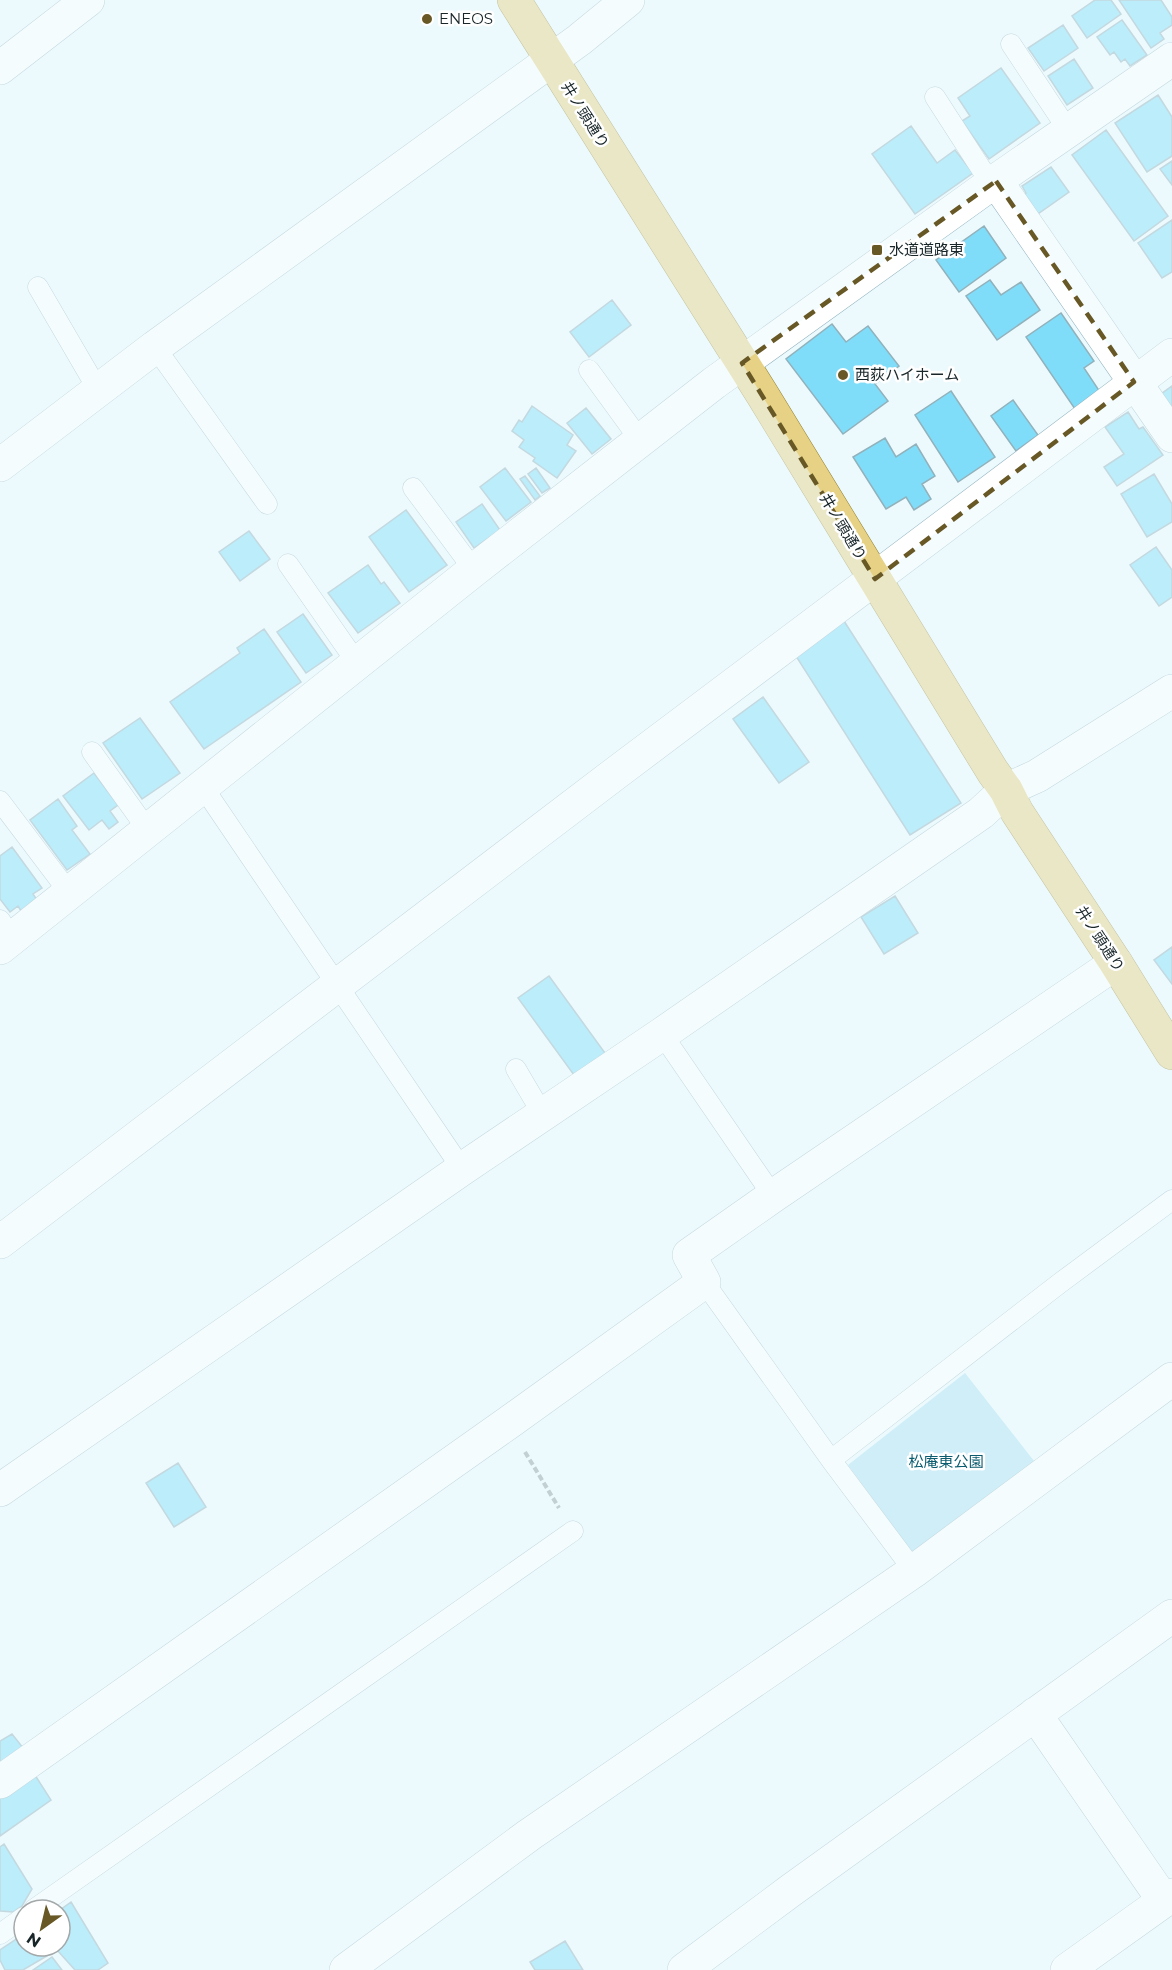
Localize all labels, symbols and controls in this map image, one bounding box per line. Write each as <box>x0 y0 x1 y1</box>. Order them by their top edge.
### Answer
place label: ENEOS <box>439 9 493 28</box>
marker: ENEOS <box>420 12 434 26</box>
street label: 井ノ頭通り <box>557 78 613 152</box>
place label: 水道道路東 <box>889 240 964 259</box>
marker: 水道道路東 <box>870 243 884 257</box>
place label: 西荻ハイホーム <box>855 365 959 384</box>
marker: 西荻ハイホーム <box>836 368 850 382</box>
street label: 井ノ頭通り <box>816 490 871 564</box>
street label: 井ノ頭通り <box>1072 902 1129 975</box>
park label: 松庵東公園 <box>908 1452 984 1471</box>
north arrow <box>12 1898 72 1958</box>
text: N <box>23 1929 45 1952</box>

